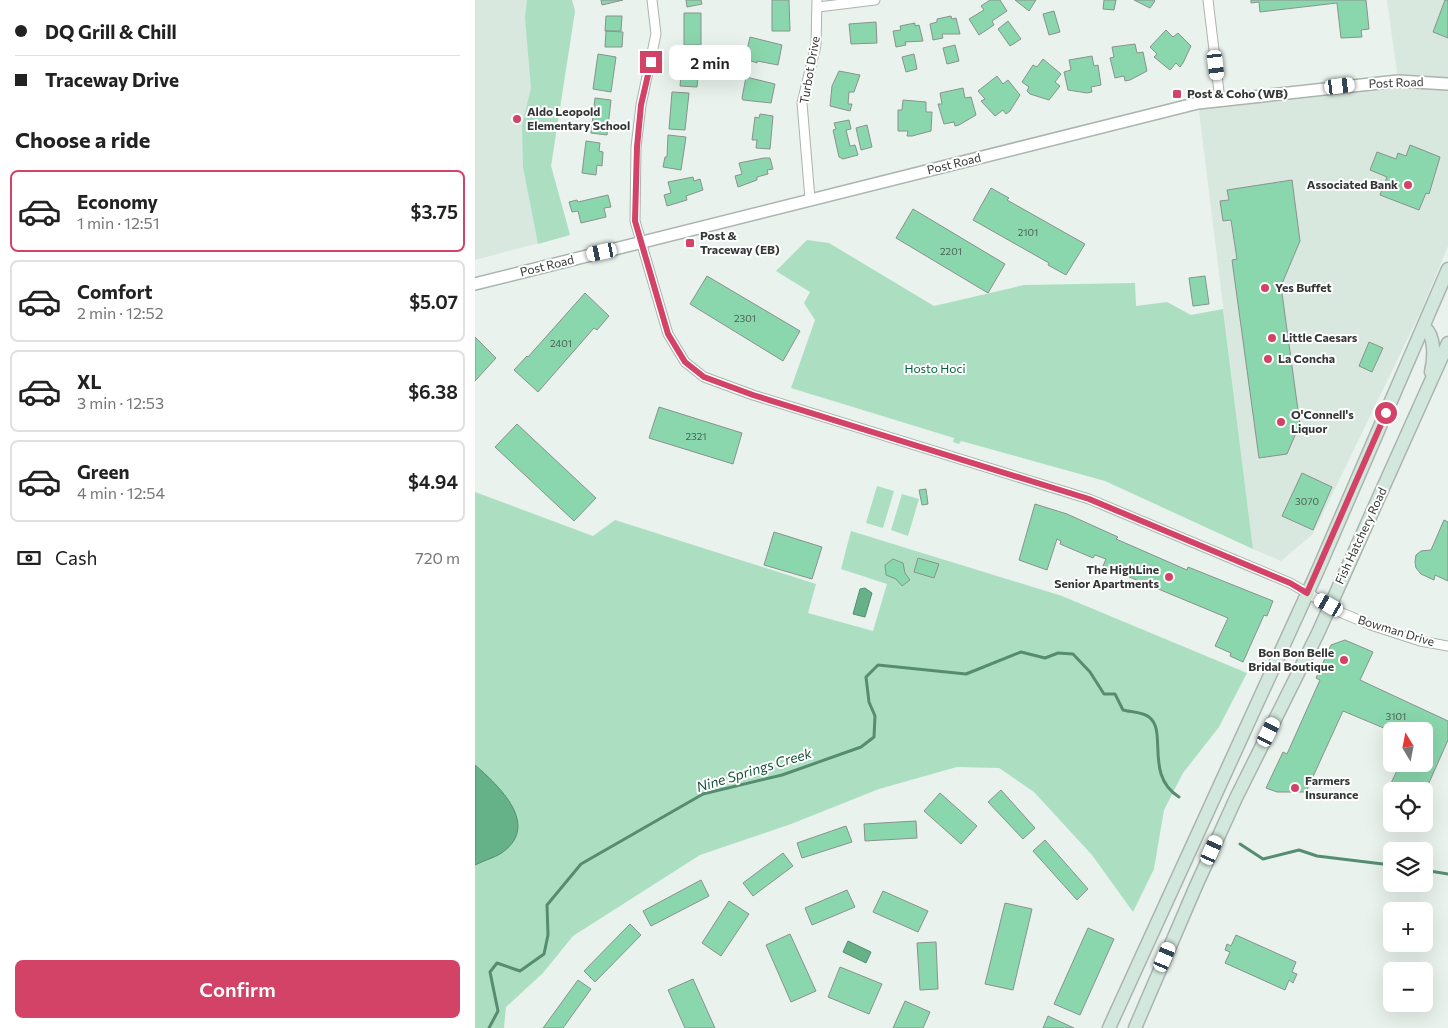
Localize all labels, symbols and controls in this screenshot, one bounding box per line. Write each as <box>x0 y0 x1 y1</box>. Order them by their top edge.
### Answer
text: DQ Grill & Chill <box>45 20 177 43</box>
street label: Turbot Drive <box>796 35 822 105</box>
callout: 2 min <box>669 44 751 80</box>
car <box>1206 49 1225 81</box>
route end <box>640 51 662 73</box>
text: 2 min <box>690 53 730 72</box>
text: Traceway Drive <box>45 68 179 91</box>
street label: Post Road <box>1368 74 1424 90</box>
car <box>1324 77 1355 95</box>
place label: Post & Coho (WB) <box>1187 86 1288 100</box>
marker: Post & Coho (WB) <box>1171 88 1183 100</box>
place label: Aldo Leopold Elementary School <box>527 104 630 132</box>
marker: Aldo Leopold Elementary School <box>511 113 523 125</box>
text: Choose a ride <box>15 126 150 153</box>
street label: Post Road <box>925 150 982 176</box>
place label: Associated Bank <box>1307 177 1398 191</box>
marker: Associated Bank <box>1402 179 1414 191</box>
icon: car <box>17 189 62 234</box>
text: Economy <box>77 190 158 213</box>
text: $3.75 <box>411 200 458 223</box>
text: 1 min · 12:51 <box>77 213 160 232</box>
house number: 2101 <box>1018 226 1038 238</box>
place label: Post & Traceway (EB) <box>700 228 780 256</box>
marker: Post & Traceway (EB) <box>684 237 696 249</box>
car <box>585 242 618 262</box>
house number: 2201 <box>940 245 962 257</box>
street label: Post Road <box>518 252 575 278</box>
icon: car <box>17 279 62 324</box>
text: Comfort <box>77 280 153 303</box>
place label: Yes Buffet <box>1275 280 1332 294</box>
marker: Yes Buffet <box>1259 282 1271 294</box>
text: $5.07 <box>409 290 458 313</box>
text: 2 min · 12:52 <box>77 303 164 322</box>
house number: 2301 <box>734 312 756 324</box>
place label: Little Caesars <box>1282 330 1358 344</box>
marker: Little Caesars <box>1266 332 1278 344</box>
house number: 2401 <box>550 337 572 349</box>
place label: La Concha <box>1278 351 1335 365</box>
marker: La Concha <box>1262 353 1274 365</box>
park label: Hosto Hoci <box>905 361 965 375</box>
icon: car <box>17 369 62 414</box>
text: XL <box>77 370 102 393</box>
text: $6.38 <box>408 380 458 403</box>
text: 3 min · 12:53 <box>77 393 164 412</box>
route start <box>1375 402 1397 424</box>
place label: O'Connell's Liquor <box>1291 407 1354 435</box>
marker: O'Connell's Liquor <box>1275 416 1287 428</box>
house number: 2321 <box>685 430 707 442</box>
icon: car <box>17 459 62 504</box>
text: Green <box>77 460 129 483</box>
text: $4.94 <box>408 470 458 493</box>
text: 4 min · 12:54 <box>77 483 165 502</box>
street label: Fish Hatchery Road <box>1332 485 1389 586</box>
house number: 3070 <box>1295 495 1319 507</box>
icon: cash <box>15 544 43 572</box>
text: Cash <box>55 546 97 569</box>
text: 720 m <box>415 548 460 567</box>
place label: The HighLine Senior Apartments <box>1054 562 1159 590</box>
marker: The HighLine Senior Apartments <box>1163 571 1175 583</box>
car <box>1312 591 1345 619</box>
street label: Bowman Drive <box>1356 612 1436 648</box>
place label: Bon Bon Belle Bridal Boutique <box>1248 645 1334 673</box>
marker: Bon Bon Belle Bridal Boutique <box>1338 654 1350 666</box>
house number: 3101 <box>1386 710 1406 722</box>
car <box>1255 715 1282 749</box>
north arrow <box>1383 722 1433 772</box>
map controls <box>1383 722 1433 1012</box>
water label: Nine Springs Creek <box>694 744 814 795</box>
place label: Farmers Insurance <box>1305 773 1358 801</box>
marker: Farmers Insurance <box>1289 782 1301 794</box>
button: locate <box>1383 782 1433 832</box>
car <box>1199 833 1224 867</box>
button: layers <box>1383 842 1433 892</box>
button: + <box>1383 902 1433 952</box>
car <box>1152 940 1177 974</box>
button: Confirm <box>15 960 460 1018</box>
button: − <box>1383 962 1433 1012</box>

